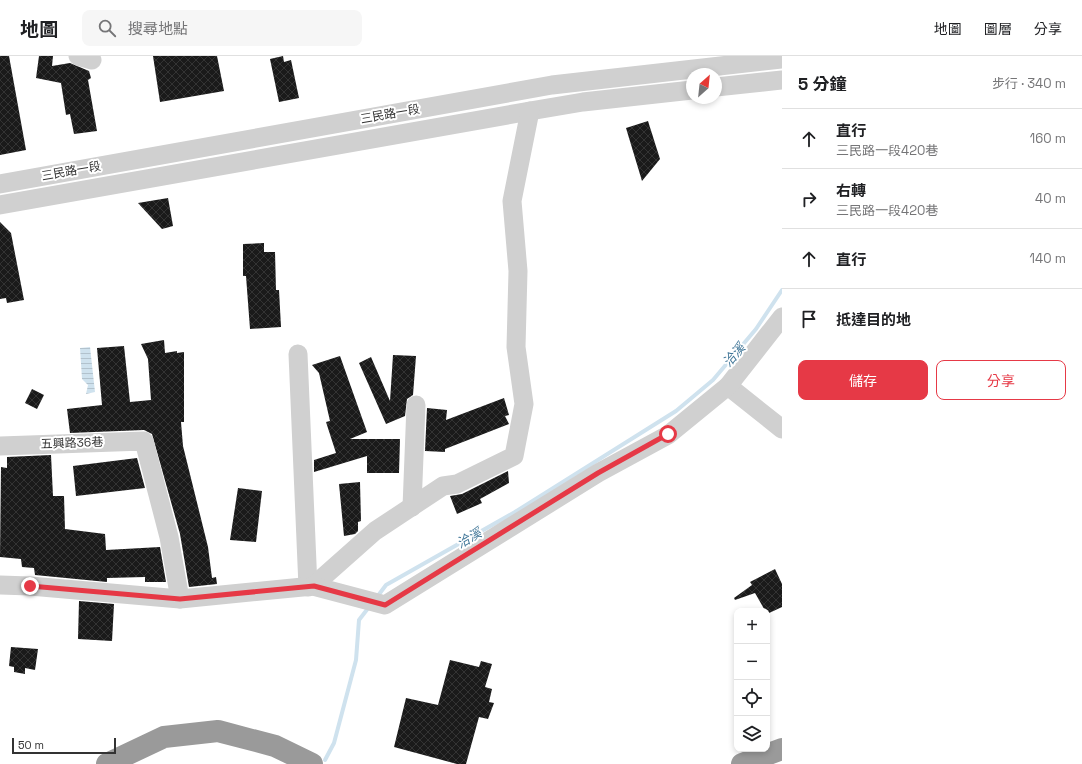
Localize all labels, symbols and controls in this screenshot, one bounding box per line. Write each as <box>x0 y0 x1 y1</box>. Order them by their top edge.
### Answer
search box <box>82 10 362 46</box>
text: 地圖 <box>20 17 58 42</box>
icon: search <box>96 17 118 39</box>
text: 搜尋地點 <box>128 19 188 38</box>
text: 地圖 <box>934 20 962 38</box>
text: 圖層 <box>984 20 1012 38</box>
text: 分享 <box>1034 20 1062 38</box>
north arrow <box>686 68 722 104</box>
text: 5 分鐘 <box>798 73 847 95</box>
text: 步行 · 340 m <box>992 75 1066 92</box>
street label: 三民路一段 <box>359 101 421 127</box>
text: 直行 <box>836 121 866 140</box>
icon: ahead <box>798 128 820 150</box>
text: 160 m <box>1030 130 1066 147</box>
text: 三民路一段420巷 <box>836 142 938 159</box>
street label: 三民路一段 <box>40 158 102 184</box>
text: 右轉 <box>836 181 866 200</box>
icon: right <box>798 188 820 210</box>
text: 40 m <box>1035 190 1066 207</box>
text: 三民路一段420巷 <box>836 202 938 219</box>
icon: ahead <box>798 248 820 270</box>
text: 直行 <box>836 250 866 269</box>
text: 140 m <box>1030 250 1066 267</box>
icon: arrive <box>798 308 820 330</box>
text: 抵達目的地 <box>836 310 911 329</box>
water label: 洽溪 <box>719 338 750 370</box>
button: 儲存 <box>798 360 928 400</box>
button: 分享 <box>936 360 1066 400</box>
route start <box>659 425 677 443</box>
street label: 五興路36巷 <box>40 434 104 452</box>
water label: 洽溪 <box>453 523 486 552</box>
route end <box>21 577 39 595</box>
map controls <box>734 608 770 752</box>
button: + <box>734 608 770 644</box>
button: − <box>734 644 770 680</box>
button: locate <box>734 680 770 716</box>
button: layers <box>734 716 770 752</box>
scale bar <box>12 736 116 755</box>
text: 50 m <box>18 738 44 752</box>

